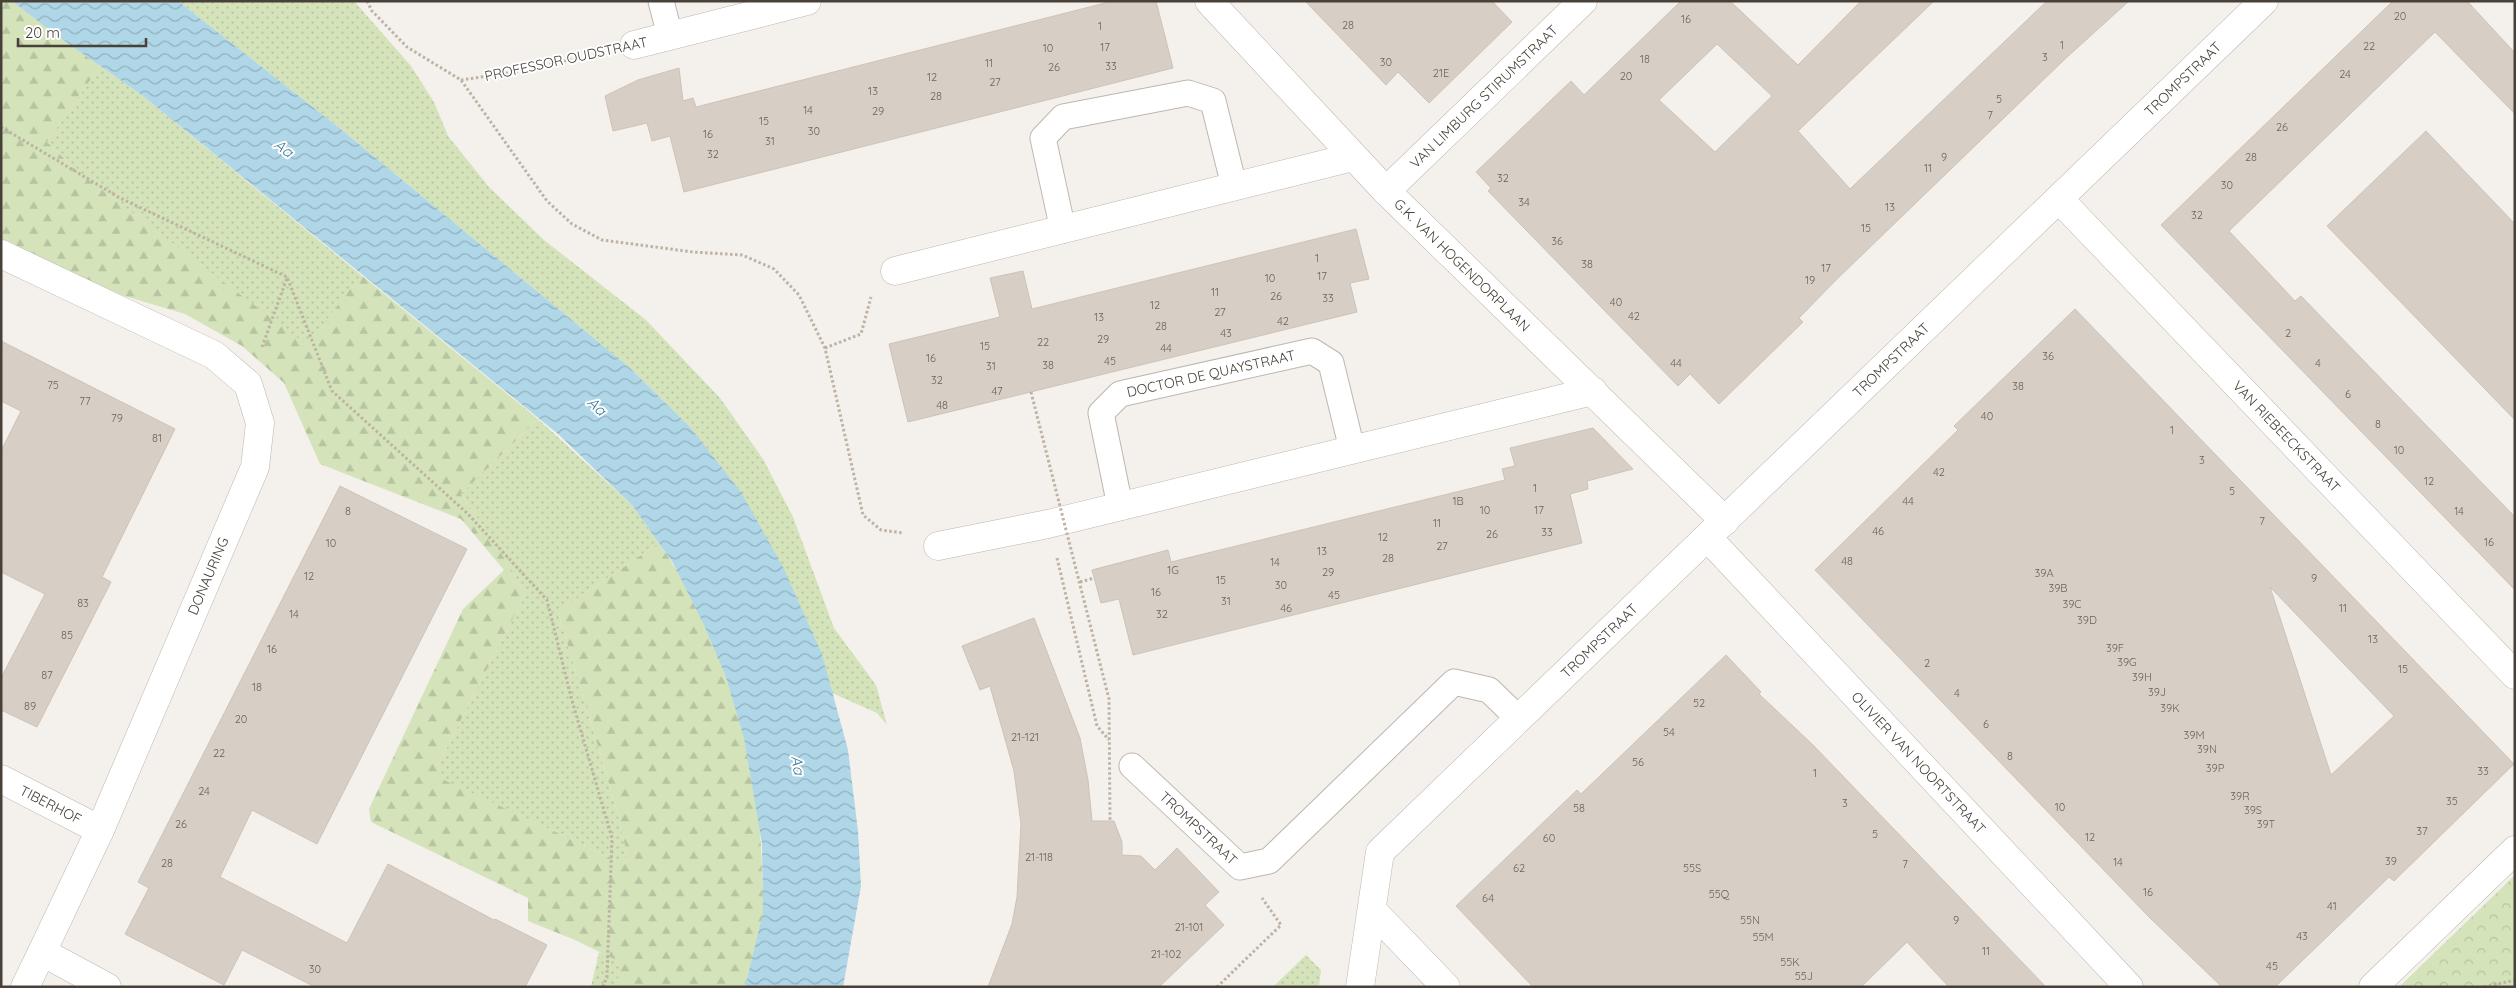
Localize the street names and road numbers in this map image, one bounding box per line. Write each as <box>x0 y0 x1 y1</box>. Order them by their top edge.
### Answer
street label: VAN LIMBURG STIRUMSTRAAT <box>1406 21 1562 172</box>
street label: PROFESSOR OUDSTRAAT <box>483 33 649 85</box>
street label: TROMPSTRAAT <box>2141 38 2225 120</box>
street label: G.K. VAN HOGENDORPLAAN <box>1390 195 1534 335</box>
street label: TROMPSTRAAT <box>1849 319 1933 401</box>
street label: DOCTOR DE QUAYSTRAAT <box>1125 346 1297 401</box>
street label: VAN RIEBEECKSTRAAT <box>2229 377 2344 496</box>
street label: DONAURING <box>184 534 232 618</box>
street label: TROMPSTRAAT <box>1557 600 1642 682</box>
street label: OLIVIER VAN NOORTSTRAAT <box>1848 688 1990 838</box>
street label: TIBERHOF <box>17 781 85 828</box>
street label: TROMPSTRAAT <box>1156 787 1241 869</box>

